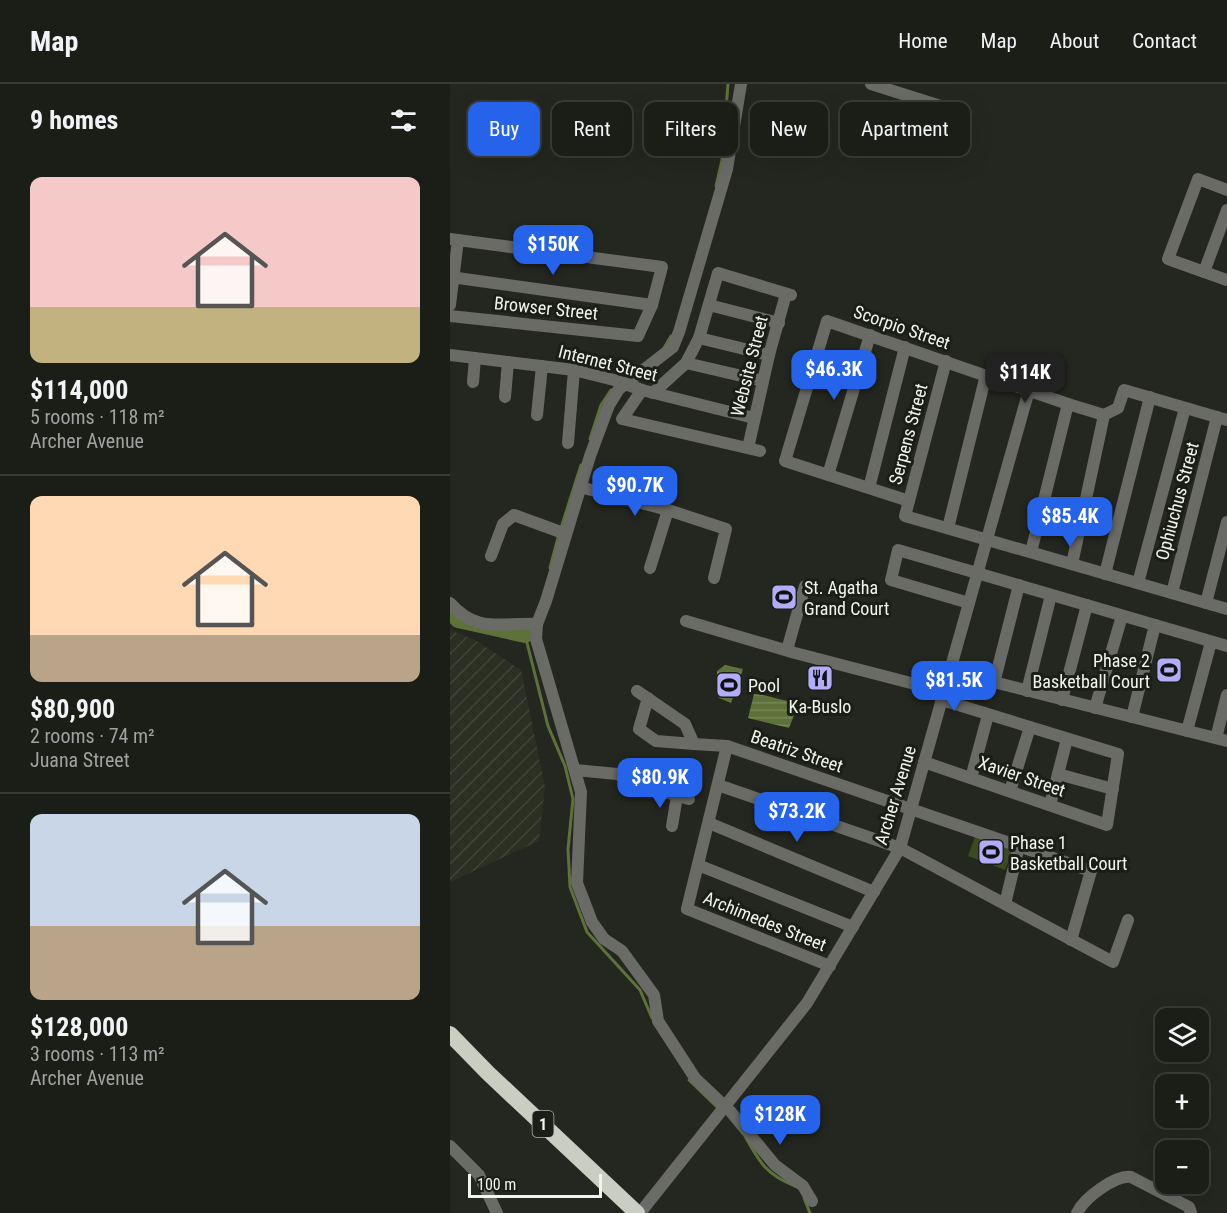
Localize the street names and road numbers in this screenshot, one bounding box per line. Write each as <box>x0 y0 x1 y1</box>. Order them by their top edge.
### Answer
street label: Browser Street <box>493 292 599 324</box>
street label: Scorpio Street <box>851 301 953 353</box>
street label: Website Street <box>726 313 772 419</box>
street label: Internet Street <box>556 341 660 385</box>
street label: Serpens Street <box>884 381 932 487</box>
street label: Ophiuchus Street <box>1151 440 1203 562</box>
street label: Beatriz Street <box>748 725 846 777</box>
street label: Archer Avenue <box>870 743 920 847</box>
street label: Xavier Street <box>976 751 1068 801</box>
street label: Archimedes Street <box>700 887 830 955</box>
road number: 1 <box>532 1111 554 1137</box>

